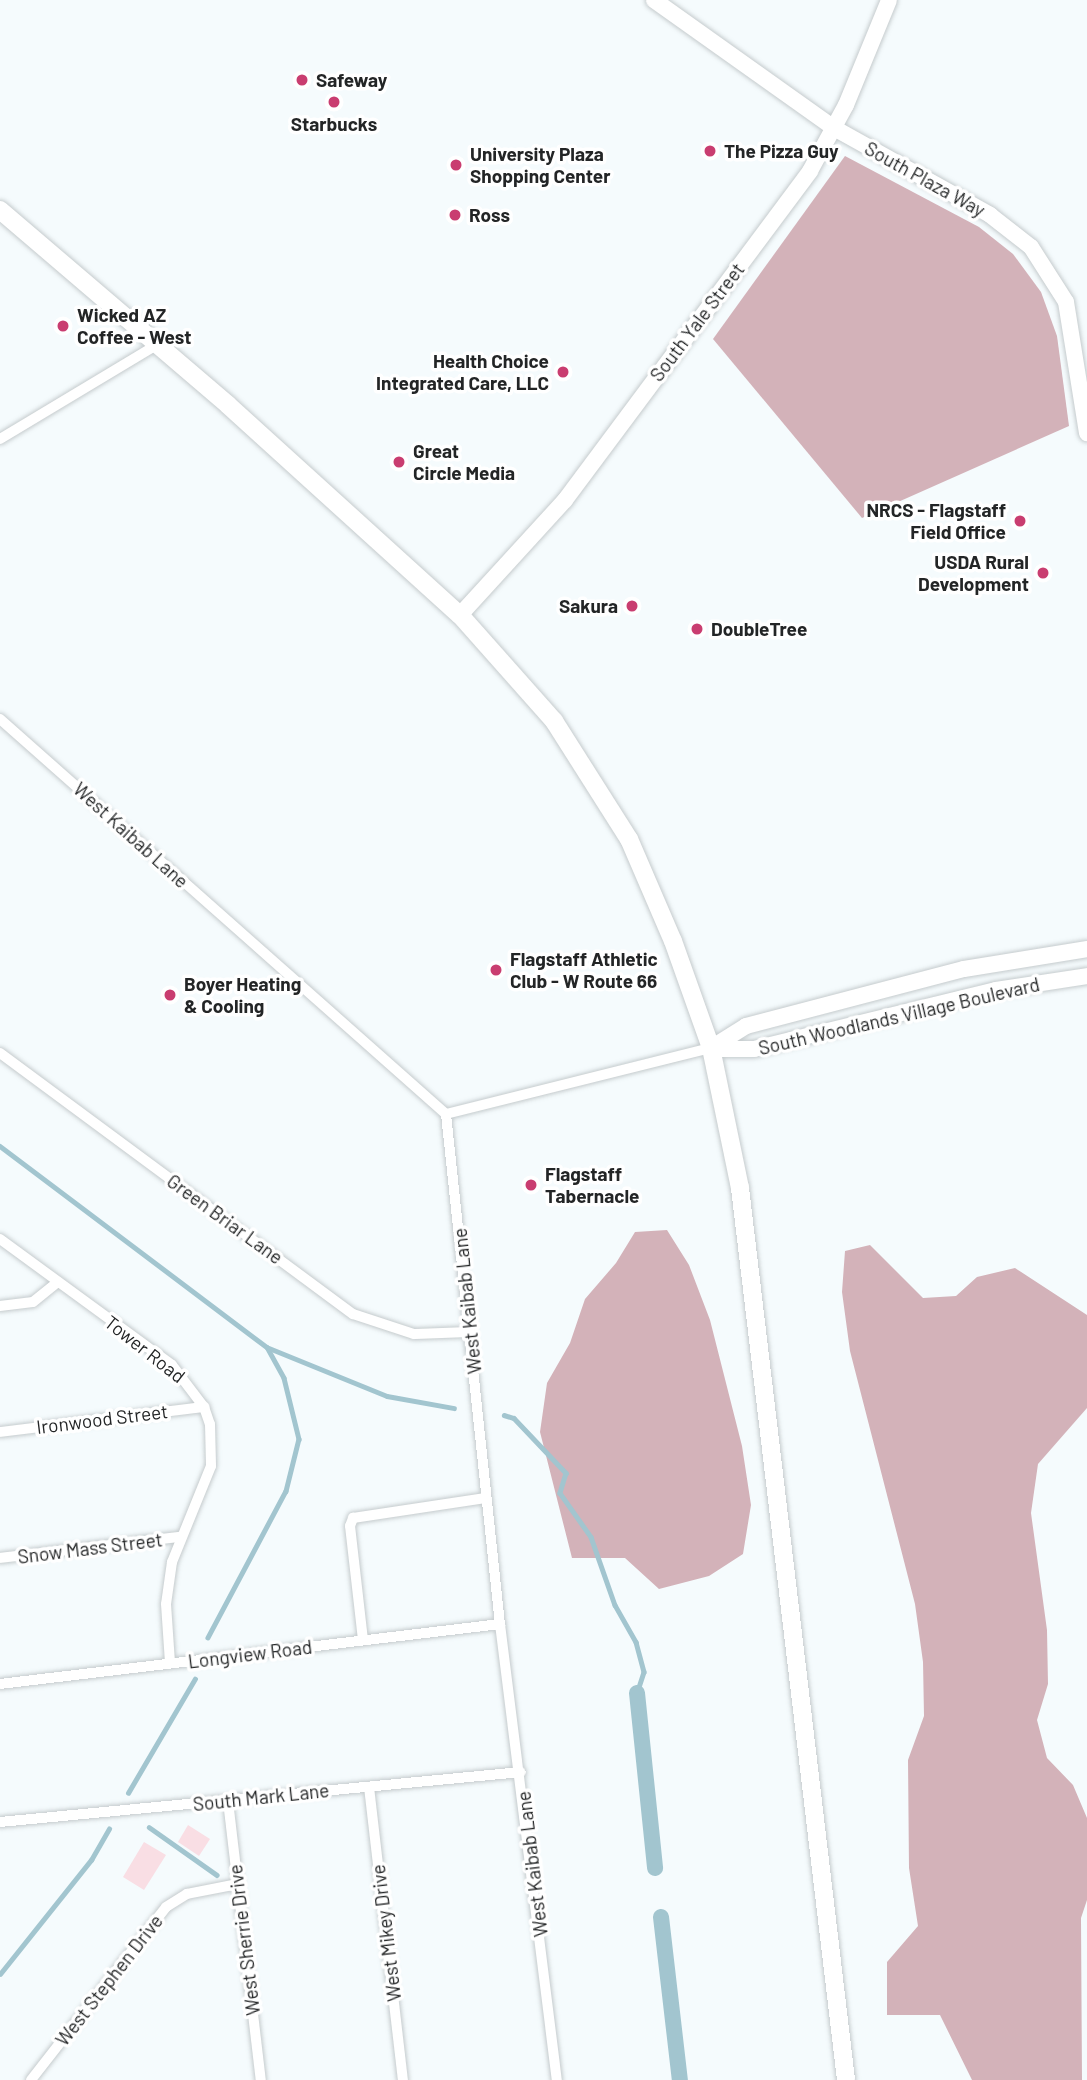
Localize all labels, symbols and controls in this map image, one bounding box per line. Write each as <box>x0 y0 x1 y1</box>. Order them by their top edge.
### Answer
place label: Safeway <box>316 69 387 91</box>
marker: Safeway <box>294 72 310 88</box>
marker: Starbucks <box>326 94 342 110</box>
place label: Starbucks <box>291 113 377 135</box>
street label: South Plaza Way <box>861 137 989 221</box>
place label: The Pizza Guy <box>724 140 839 162</box>
place label: University Plaza Shopping Center <box>470 143 610 187</box>
marker: The Pizza Guy <box>702 143 718 159</box>
marker: University Plaza Shopping Center <box>448 157 464 173</box>
place label: Ross <box>469 204 510 226</box>
marker: Ross <box>447 207 463 223</box>
street label: South Yale Street <box>645 258 749 386</box>
place label: Wicked AZ Coffee - West <box>77 304 192 348</box>
marker: Wicked AZ Coffee - West <box>55 318 71 334</box>
place label: Health Choice Integrated Care, LLC <box>376 350 549 394</box>
marker: Health Choice Integrated Care, LLC <box>555 364 571 380</box>
place label: Great Circle Media <box>413 440 515 484</box>
marker: Great Circle Media <box>391 454 407 470</box>
place label: NRCS - Flagstaff Field Office <box>866 499 1006 543</box>
marker: NRCS - Flagstaff Field Office <box>1012 513 1028 529</box>
place label: USDA Rural Development <box>918 551 1029 595</box>
marker: USDA Rural Development <box>1035 565 1051 581</box>
place label: Sakura <box>559 595 618 617</box>
marker: Sakura <box>624 598 640 614</box>
place label: DoubleTree <box>711 618 807 640</box>
marker: DoubleTree <box>689 621 705 637</box>
street label: West Kaibab Lane <box>69 777 193 893</box>
place label: Flagstaff Athletic Club - W Route 66 <box>510 948 658 992</box>
marker: Flagstaff Athletic Club - W Route 66 <box>488 962 504 978</box>
place label: Boyer Heating & Cooling <box>184 973 301 1017</box>
street label: South Woodlands Village Boulevard <box>756 973 1042 1059</box>
marker: Boyer Heating & Cooling <box>162 987 178 1003</box>
place label: Flagstaff Tabernacle <box>545 1163 639 1207</box>
street label: Green Briar Lane <box>163 1169 287 1269</box>
marker: Flagstaff Tabernacle <box>523 1177 539 1193</box>
street label: West Kaibab Lane <box>448 1227 486 1375</box>
street label: Tower Road <box>100 1311 190 1387</box>
street label: Ironwood Street <box>35 1400 169 1438</box>
street label: Snow Mass Street <box>16 1528 164 1568</box>
street label: Longview Road <box>187 1635 313 1673</box>
street label: South Mark Lane <box>192 1779 330 1815</box>
street label: West Kaibab Lane <box>512 1790 552 1938</box>
street label: West Sherrie Drive <box>223 1863 265 2017</box>
street label: West Mikey Drive <box>366 1863 406 2003</box>
street label: West Stephen Drive <box>51 1910 167 2050</box>

